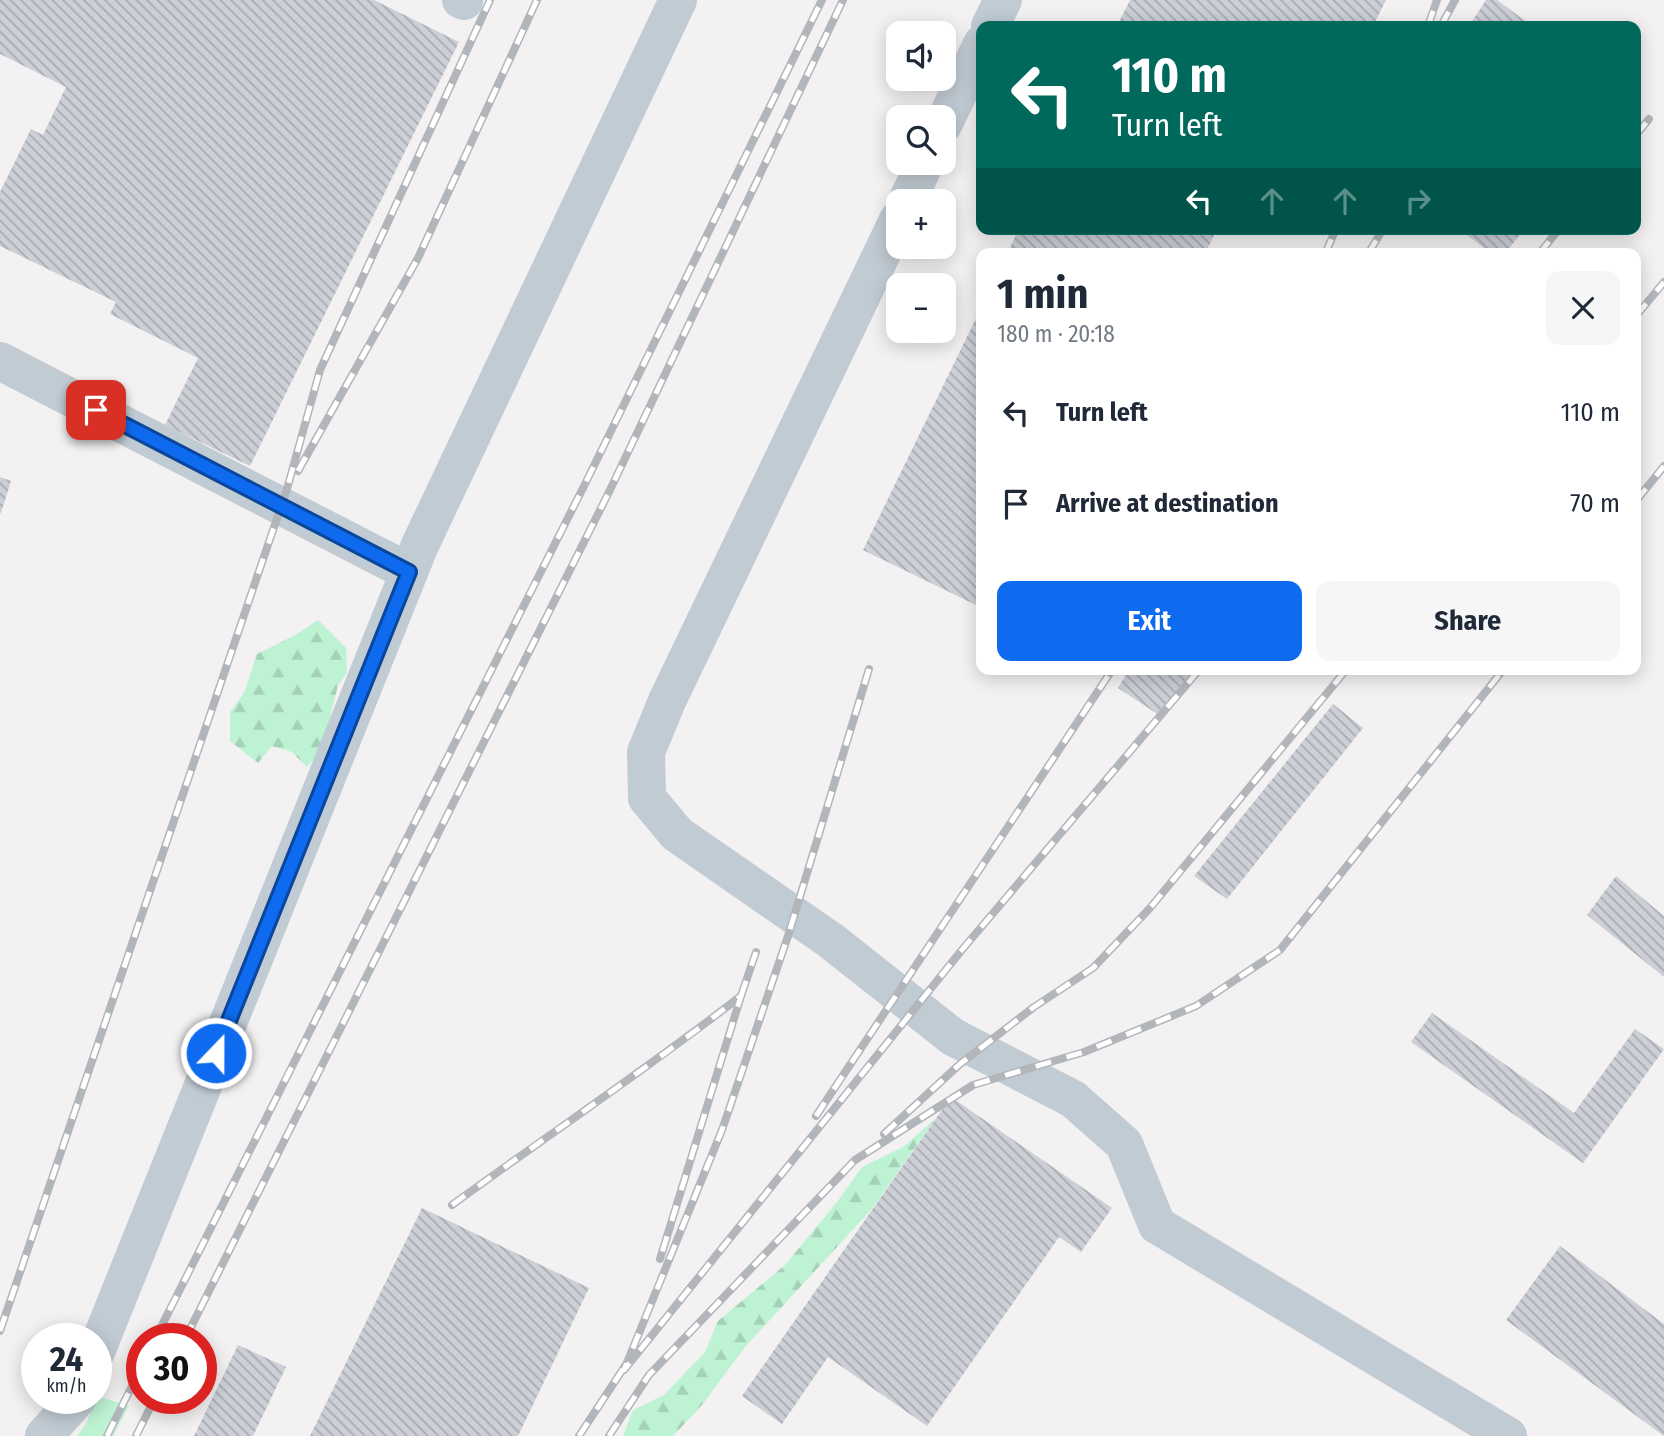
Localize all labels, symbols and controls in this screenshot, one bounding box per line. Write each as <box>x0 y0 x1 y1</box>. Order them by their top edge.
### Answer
map controls <box>886 21 956 343</box>
button: sound <box>886 21 956 91</box>
text: 110 m <box>1112 46 1227 105</box>
icon: left <box>997 49 1088 140</box>
button: search <box>886 105 956 175</box>
text: Turn left <box>1112 106 1222 144</box>
icon: left <box>1180 182 1218 220</box>
icon: ahead <box>1253 182 1291 220</box>
icon: ahead <box>1326 182 1364 220</box>
icon: right <box>1399 182 1437 220</box>
button: + <box>886 189 956 259</box>
text: 1 min <box>997 269 1088 319</box>
button: close <box>1546 271 1620 345</box>
button: − <box>886 273 956 343</box>
text: 180 m · 20:18 <box>997 320 1115 348</box>
pin <box>66 380 126 440</box>
icon: arrive <box>77 391 115 429</box>
icon: left <box>997 394 1035 432</box>
text: Turn left <box>1056 397 1148 428</box>
text: 110 m <box>1560 397 1620 428</box>
icon: arrive <box>997 485 1035 523</box>
text: Arrive at destination <box>1056 488 1279 519</box>
text: 70 m <box>1570 488 1620 519</box>
button: Exit <box>997 581 1302 661</box>
button: Share <box>1316 581 1620 661</box>
position arrow <box>179 1016 253 1090</box>
speed limit sign: 30 <box>126 1323 217 1414</box>
text: 24 <box>50 1338 83 1380</box>
text: km/h <box>46 1375 87 1397</box>

